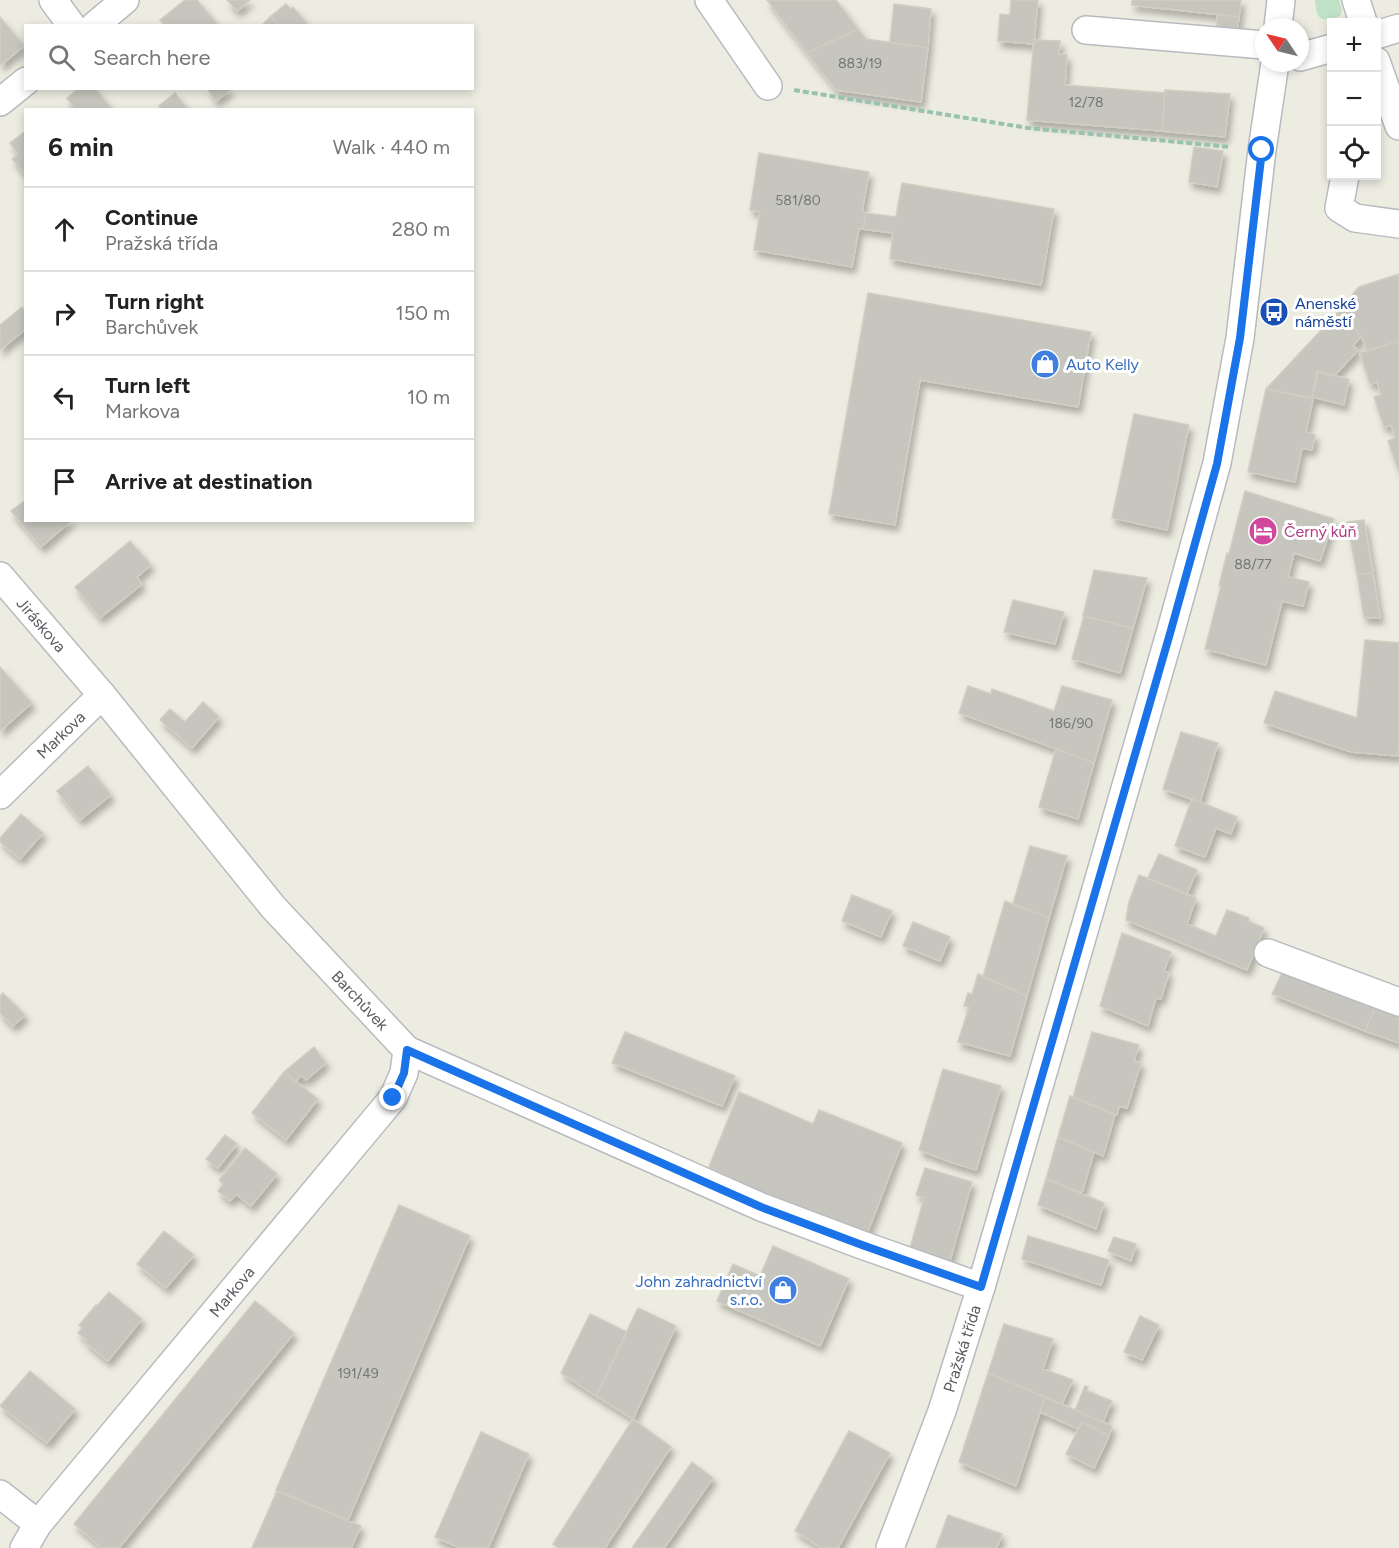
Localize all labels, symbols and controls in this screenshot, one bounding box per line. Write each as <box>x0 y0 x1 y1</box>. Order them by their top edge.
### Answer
north arrow <box>1255 18 1309 72</box>
map controls <box>1327 18 1381 180</box>
button: + <box>1327 18 1381 72</box>
search box <box>24 24 474 90</box>
icon: search <box>45 41 78 74</box>
text: Search here <box>93 44 211 71</box>
house number: 883/19 <box>838 55 882 72</box>
button: − <box>1327 72 1381 126</box>
house number: 12/78 <box>1068 94 1104 111</box>
button: locate <box>1327 126 1381 180</box>
text: 6 min <box>48 131 114 163</box>
text: Walk · 440 m <box>333 135 450 159</box>
route start <box>1248 136 1274 162</box>
house number: 581/80 <box>775 192 821 209</box>
text: Continue <box>105 204 198 231</box>
icon: ahead <box>48 213 81 246</box>
text: 280 m <box>392 217 450 241</box>
text: Pražská třída <box>105 231 218 255</box>
text: Turn right <box>105 288 204 315</box>
place label: Anenské náměstí <box>1295 294 1356 331</box>
bus stop icon: Anenské náměstí <box>1258 296 1290 328</box>
icon: right <box>48 297 81 330</box>
text: 150 m <box>395 301 450 325</box>
text: Barchůvek <box>105 315 198 339</box>
shop icon: Auto Kelly <box>1029 348 1061 380</box>
place label: Auto Kelly <box>1066 355 1139 374</box>
text: Turn left <box>105 372 191 399</box>
icon: left <box>48 381 81 414</box>
text: 10 m <box>407 385 450 409</box>
text: Markova <box>105 399 180 423</box>
icon: arrive <box>48 465 81 498</box>
text: Arrive at destination <box>105 468 313 495</box>
hotel icon: Černý kůň <box>1247 515 1279 547</box>
place label: Černý kůň <box>1284 522 1357 541</box>
house number: 88/77 <box>1234 556 1272 573</box>
street label: Jiráskova <box>13 593 70 656</box>
street label: Markova <box>33 707 89 763</box>
house number: 186/90 <box>1049 715 1093 732</box>
street label: Barchůvek <box>328 966 393 1034</box>
route end <box>379 1084 405 1110</box>
street label: Markova <box>205 1262 258 1321</box>
place label: John zahradnictví s.r.o. <box>635 1272 763 1309</box>
shop icon: John zahradnictví s.r.o. <box>767 1274 799 1306</box>
street label: Pražská třída <box>939 1302 984 1395</box>
house number: 191/49 <box>337 1365 379 1382</box>

